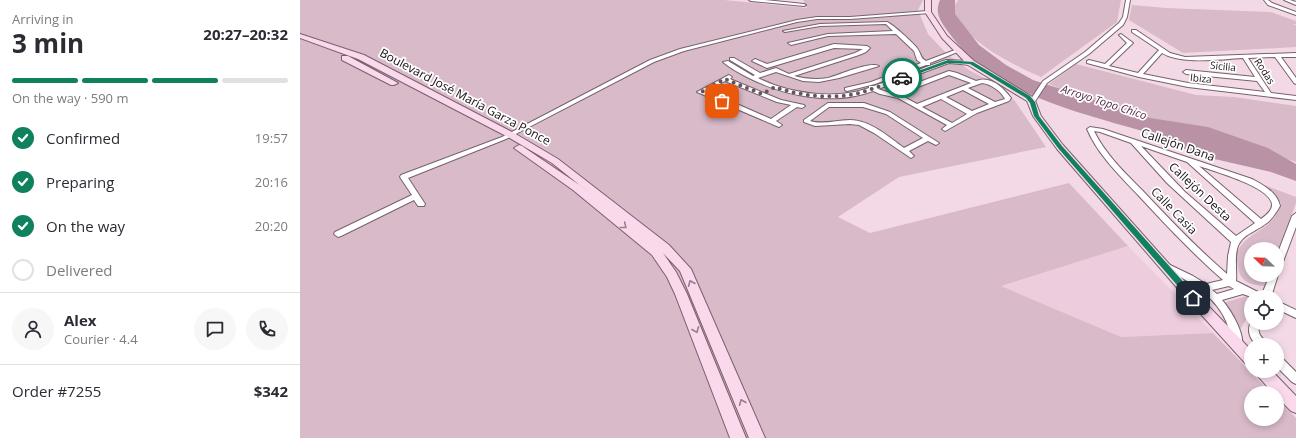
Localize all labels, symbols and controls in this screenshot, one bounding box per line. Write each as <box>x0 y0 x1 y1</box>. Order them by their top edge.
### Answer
text: Arriving in <box>12 10 74 28</box>
text: 20:27–20:32 <box>203 24 288 44</box>
text: 3 min <box>12 25 84 61</box>
street label: Boulevard José María Garza Ponce <box>377 44 554 149</box>
street label: Rodas <box>1251 55 1279 87</box>
courier <box>882 58 922 98</box>
street label: Sicilia <box>1209 58 1237 74</box>
icon: car <box>891 67 913 89</box>
street label: Ibiza <box>1189 70 1213 86</box>
water label: Arroyo Topo Chico <box>1059 80 1149 122</box>
pin <box>705 84 739 118</box>
text: On the way · 590 m <box>12 89 128 107</box>
icon: bag <box>711 90 733 112</box>
street label: Callejón Dana <box>1139 124 1217 165</box>
icon: check <box>12 127 34 149</box>
text: Confirmed <box>46 128 120 148</box>
text: 19:57 <box>255 129 288 147</box>
street label: Callejón Desta <box>1165 158 1235 225</box>
icon: check <box>12 171 34 193</box>
text: Preparing <box>46 172 114 192</box>
text: 20:16 <box>255 173 288 191</box>
street label: Calle Casia <box>1147 183 1201 238</box>
icon: check <box>12 215 34 237</box>
text: On the way <box>46 216 125 236</box>
text: 20:20 <box>255 217 288 235</box>
one-way arrow <box>619 221 626 228</box>
north arrow <box>1244 242 1284 282</box>
map controls <box>1244 242 1284 426</box>
text: Delivered <box>46 260 113 280</box>
one-way arrow <box>687 279 695 286</box>
pin <box>1176 281 1210 315</box>
icon: home <box>1182 287 1204 309</box>
button: locate <box>1244 290 1284 330</box>
button: person <box>12 308 54 350</box>
button: chat <box>194 308 236 350</box>
button: phone <box>246 308 288 350</box>
text: Alex <box>64 310 96 330</box>
one-way arrow <box>691 327 699 334</box>
text: Courier · 4.4 <box>64 330 138 348</box>
button: + <box>1244 338 1284 378</box>
text: Order #7255 <box>12 381 101 401</box>
text: $342 <box>254 381 288 401</box>
button: − <box>1244 386 1284 426</box>
one-way arrow <box>738 399 746 406</box>

